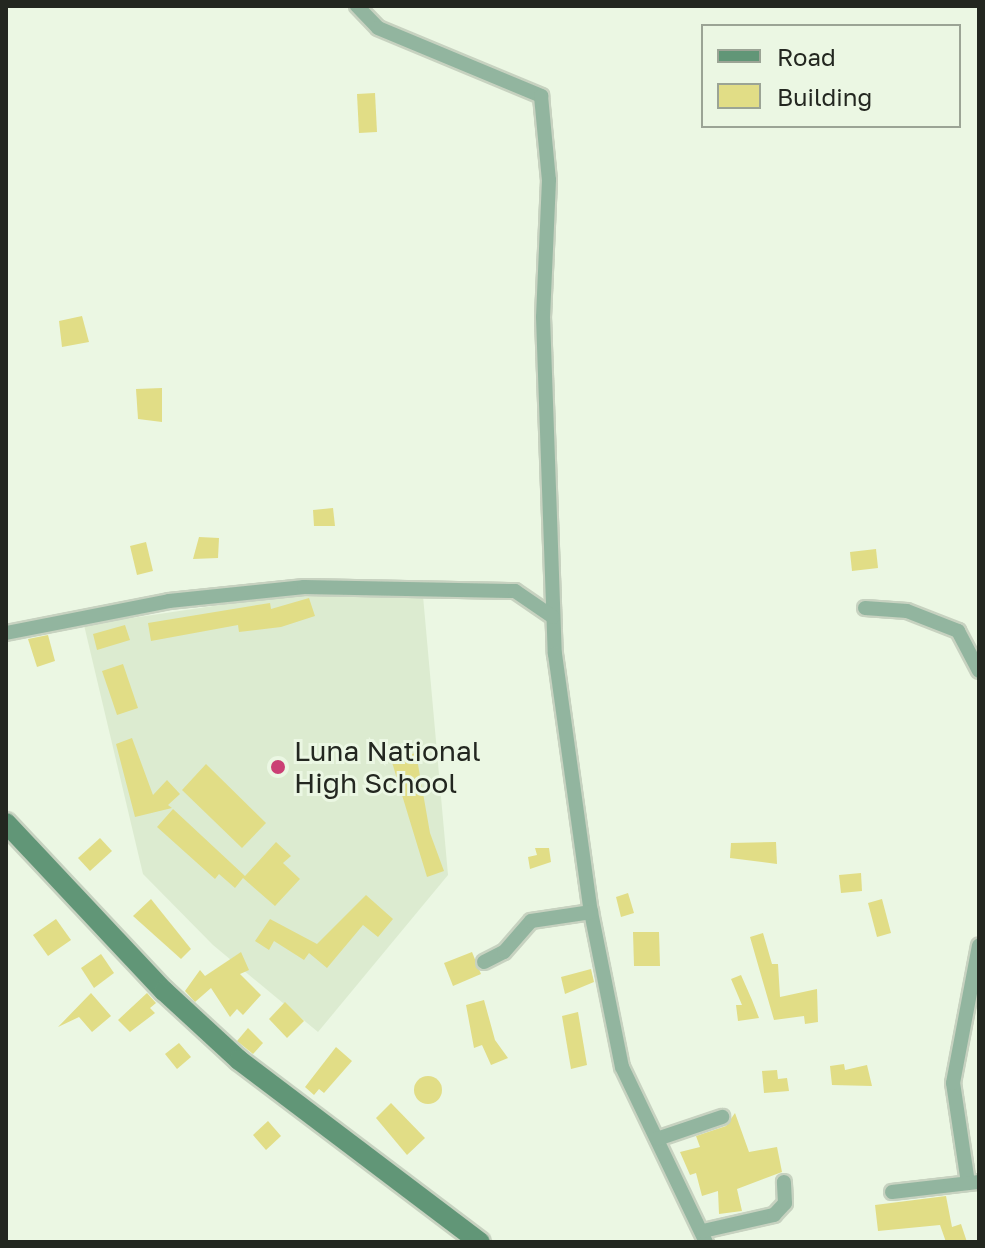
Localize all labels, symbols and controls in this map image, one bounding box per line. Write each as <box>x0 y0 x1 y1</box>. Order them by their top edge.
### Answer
legend <box>701 24 961 128</box>
text: Road <box>777 42 836 71</box>
text: Building <box>777 82 872 111</box>
place label: Luna National High School <box>294 734 481 800</box>
marker: Luna National High School <box>269 758 287 776</box>

